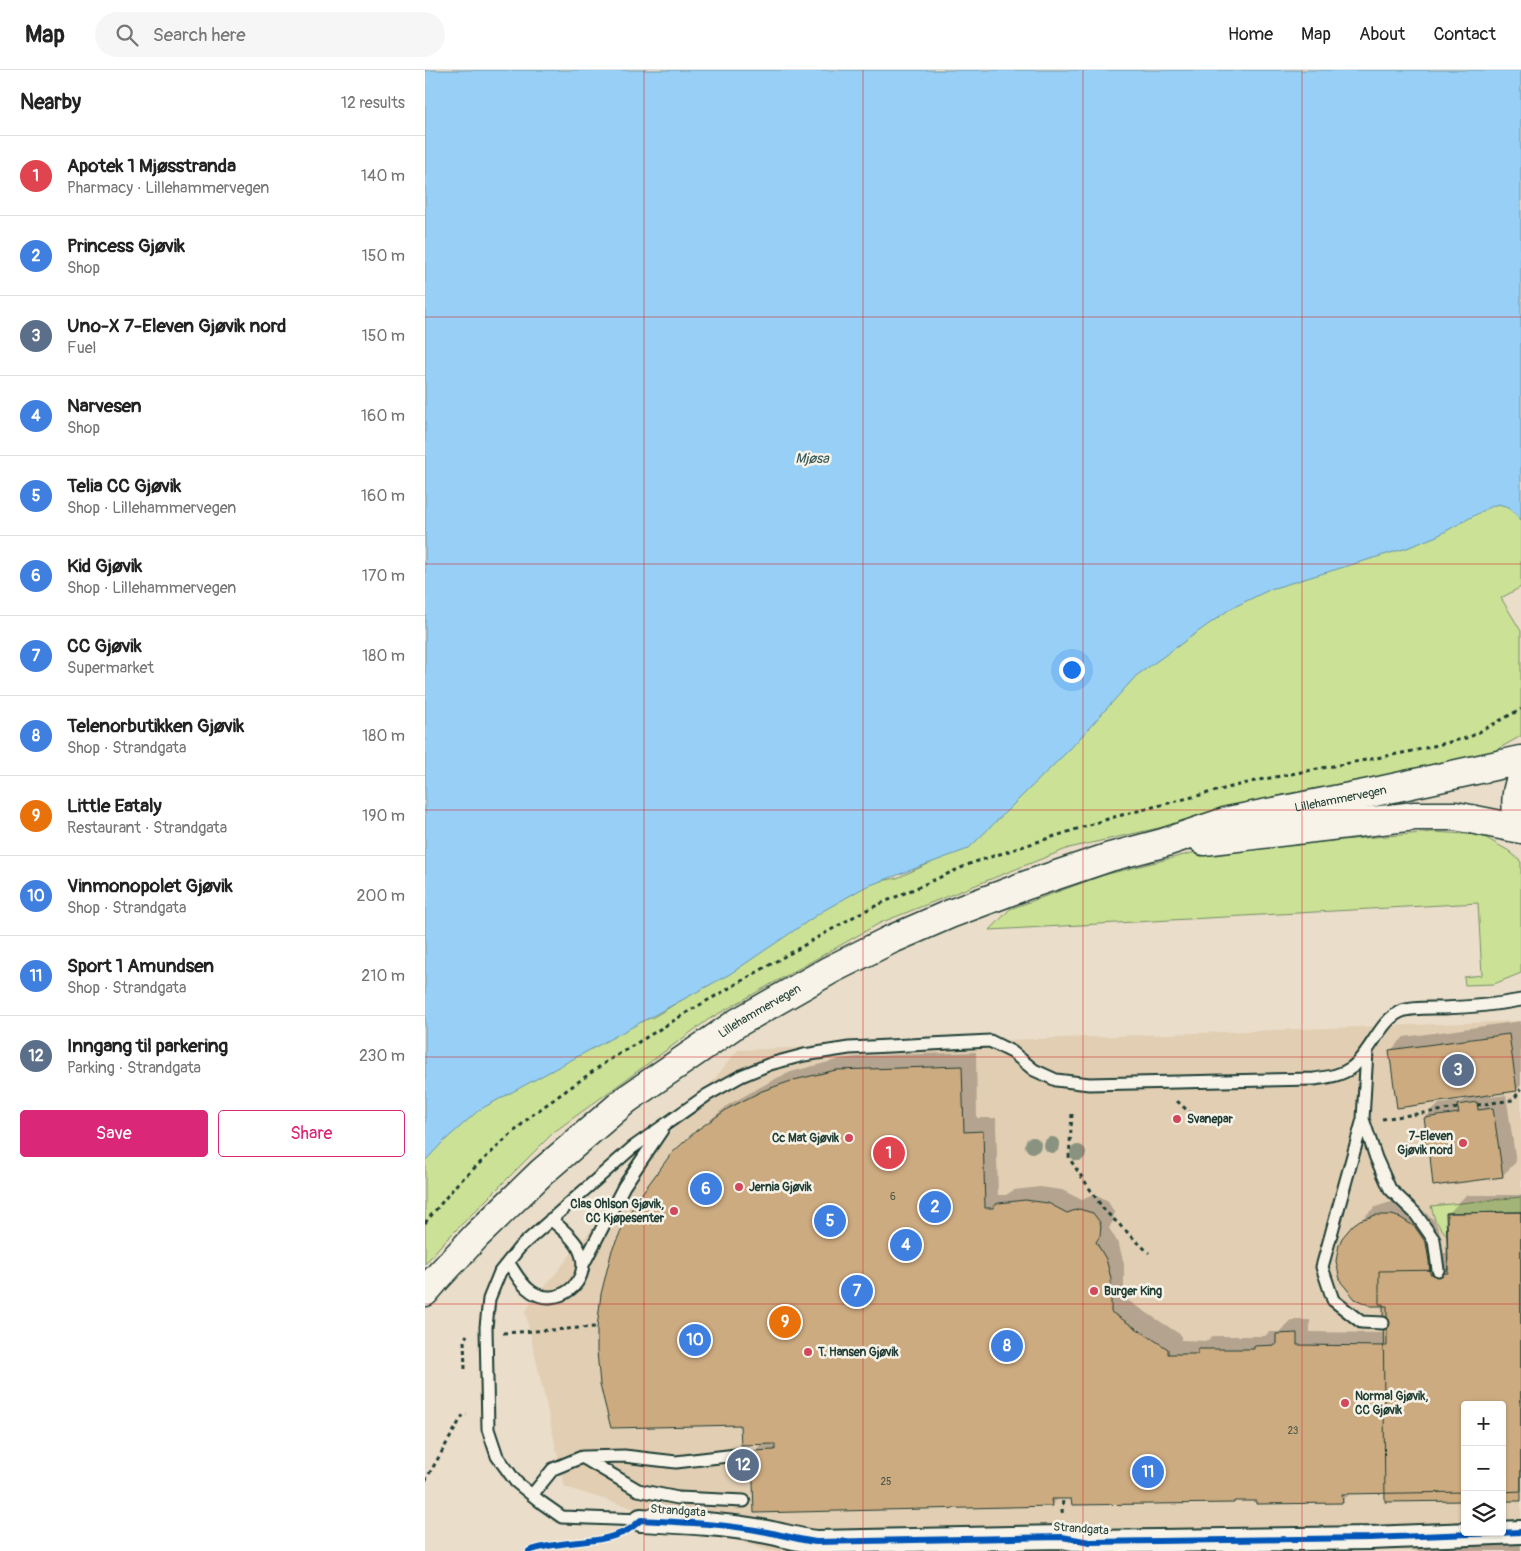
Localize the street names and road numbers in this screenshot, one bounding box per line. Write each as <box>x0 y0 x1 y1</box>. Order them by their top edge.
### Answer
street label: Lillehammervegen <box>1293 782 1388 815</box>
street label: Lillehammervegen <box>715 981 804 1041</box>
street label: Strandgata <box>650 1502 707 1520</box>
street label: Strandgata <box>1053 1520 1110 1538</box>

